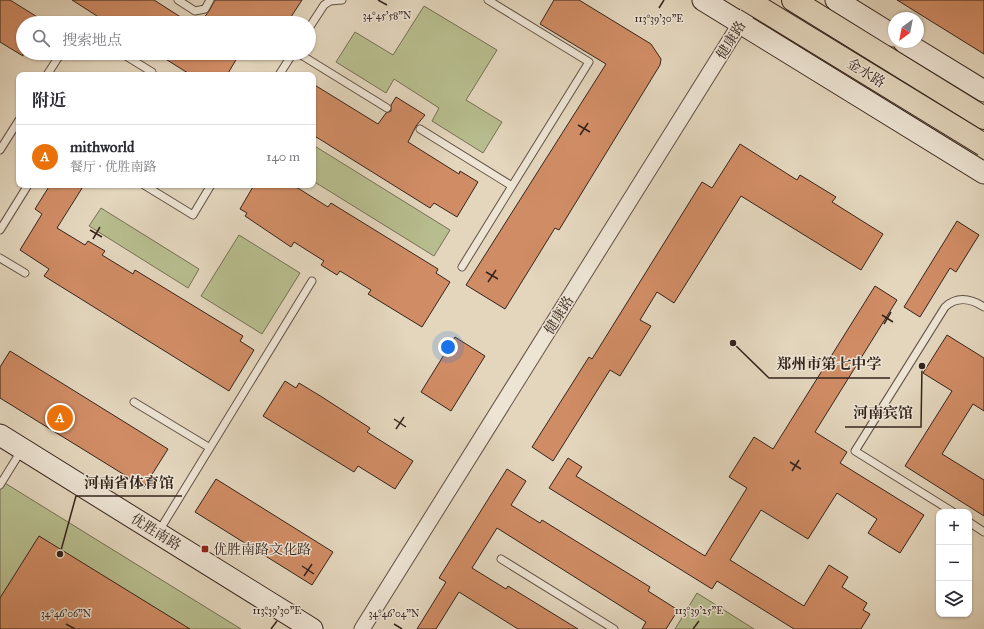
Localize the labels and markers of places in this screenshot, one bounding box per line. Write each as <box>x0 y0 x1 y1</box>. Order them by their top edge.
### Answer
callout: 郑州市第七中学 <box>769 351 890 378</box>
callout: 河南宾馆 <box>845 400 921 427</box>
pin: A <box>47 403 73 433</box>
callout: 河南省体育馆 <box>76 469 182 496</box>
place label: 优胜南路文化路 <box>213 541 311 558</box>
marker: 优胜南路文化路 <box>200 544 210 554</box>

